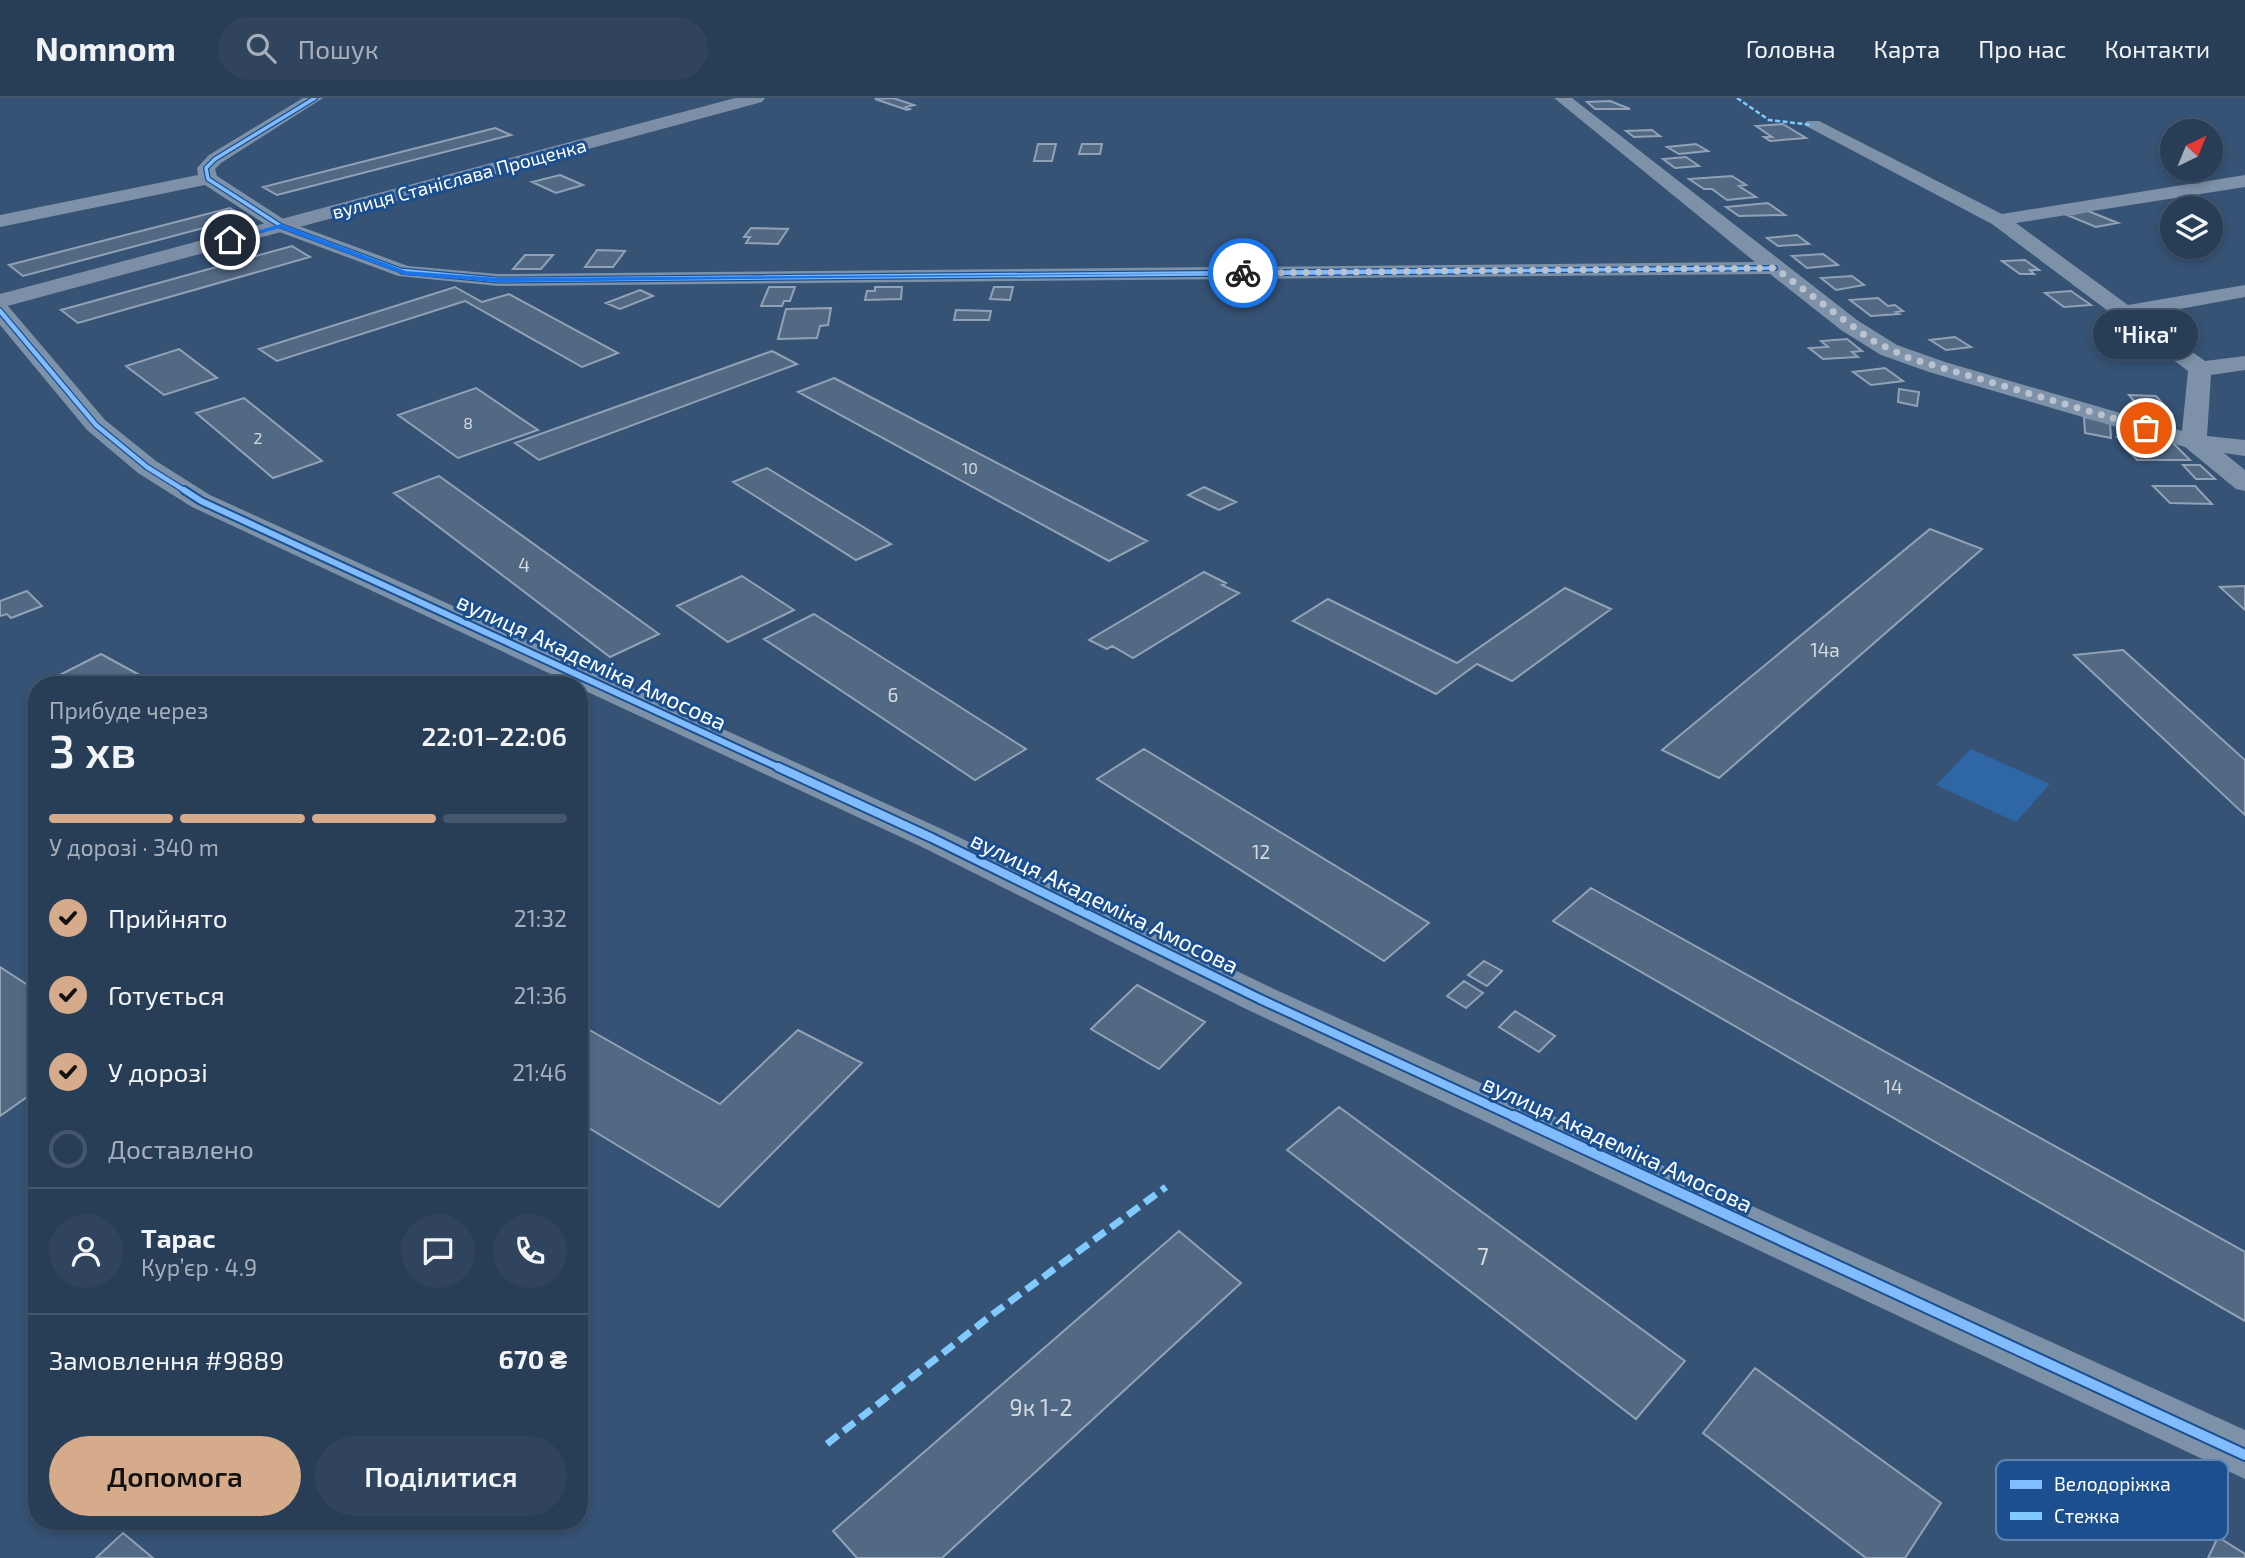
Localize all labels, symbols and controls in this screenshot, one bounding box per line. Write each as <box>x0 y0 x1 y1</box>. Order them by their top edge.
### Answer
search box <box>218 17 708 80</box>
text: Nomnom <box>35 28 176 68</box>
icon: search <box>242 29 280 67</box>
text: Пошук <box>298 33 379 64</box>
text: Головна <box>1746 34 1836 63</box>
text: Карта <box>1874 34 1940 63</box>
text: Про нас <box>1978 34 2066 63</box>
text: Контакти <box>2104 34 2210 63</box>
north arrow <box>2160 119 2222 182</box>
map controls <box>2160 119 2223 259</box>
street label: вулиця Станіслава Прощенка <box>329 133 589 224</box>
button: layers <box>2160 196 2223 259</box>
pin <box>200 210 260 270</box>
icon: home <box>211 221 249 259</box>
courier <box>1208 238 1278 308</box>
icon: bike <box>1224 254 1262 292</box>
callout: "Ніка" <box>2094 309 2198 358</box>
text: "Ніка" <box>2113 320 2178 348</box>
pin <box>2116 398 2176 458</box>
icon: bag <box>2127 409 2165 447</box>
house number: 8 <box>463 413 473 432</box>
house number: 2 <box>254 428 263 447</box>
house number: 10 <box>962 458 978 477</box>
house number: 4 <box>518 553 530 576</box>
street label: вулиця Академіка Амосова <box>452 586 731 737</box>
house number: 14а <box>1810 638 1840 661</box>
house number: 6 <box>888 683 898 706</box>
text: Прибуде через <box>49 696 209 724</box>
text: 22:01–22:06 <box>421 720 567 751</box>
text: 3 хв <box>49 722 136 777</box>
street label: вулиця Академіка Амосова <box>966 825 1243 980</box>
text: У дорозі · 340 m <box>49 833 219 861</box>
house number: 12 <box>1252 840 1270 863</box>
icon: check <box>49 899 87 937</box>
text: Прийнято <box>108 902 228 933</box>
text: 21:32 <box>514 904 567 932</box>
icon: check <box>49 976 87 1014</box>
text: Готується <box>108 979 225 1010</box>
text: 21:36 <box>514 981 567 1009</box>
icon: check <box>49 1053 87 1091</box>
text: У дорозі <box>108 1056 208 1087</box>
text: 21:46 <box>512 1058 567 1086</box>
street label: вулиця Академіка Амосова <box>1478 1068 1757 1219</box>
house number: 14 <box>1883 1075 1903 1098</box>
text: Доставлено <box>108 1133 254 1164</box>
button: person <box>49 1214 123 1288</box>
button: chat <box>401 1214 475 1288</box>
button: phone <box>493 1214 567 1288</box>
text: Тарас <box>141 1222 215 1253</box>
house number: 7 <box>1477 1242 1489 1270</box>
text: Кур’єр · 4.9 <box>141 1253 257 1281</box>
text: 670 ₴ <box>499 1343 567 1374</box>
text: Замовлення #9889 <box>49 1344 284 1375</box>
house number: 9к 1-2 <box>1009 1393 1073 1421</box>
button: Допомога <box>49 1436 301 1516</box>
button: Поділитися <box>315 1436 567 1516</box>
legend <box>1996 1460 2228 1540</box>
text: Велодоріжка <box>2054 1472 2171 1495</box>
text: Стежка <box>2054 1504 2120 1527</box>

